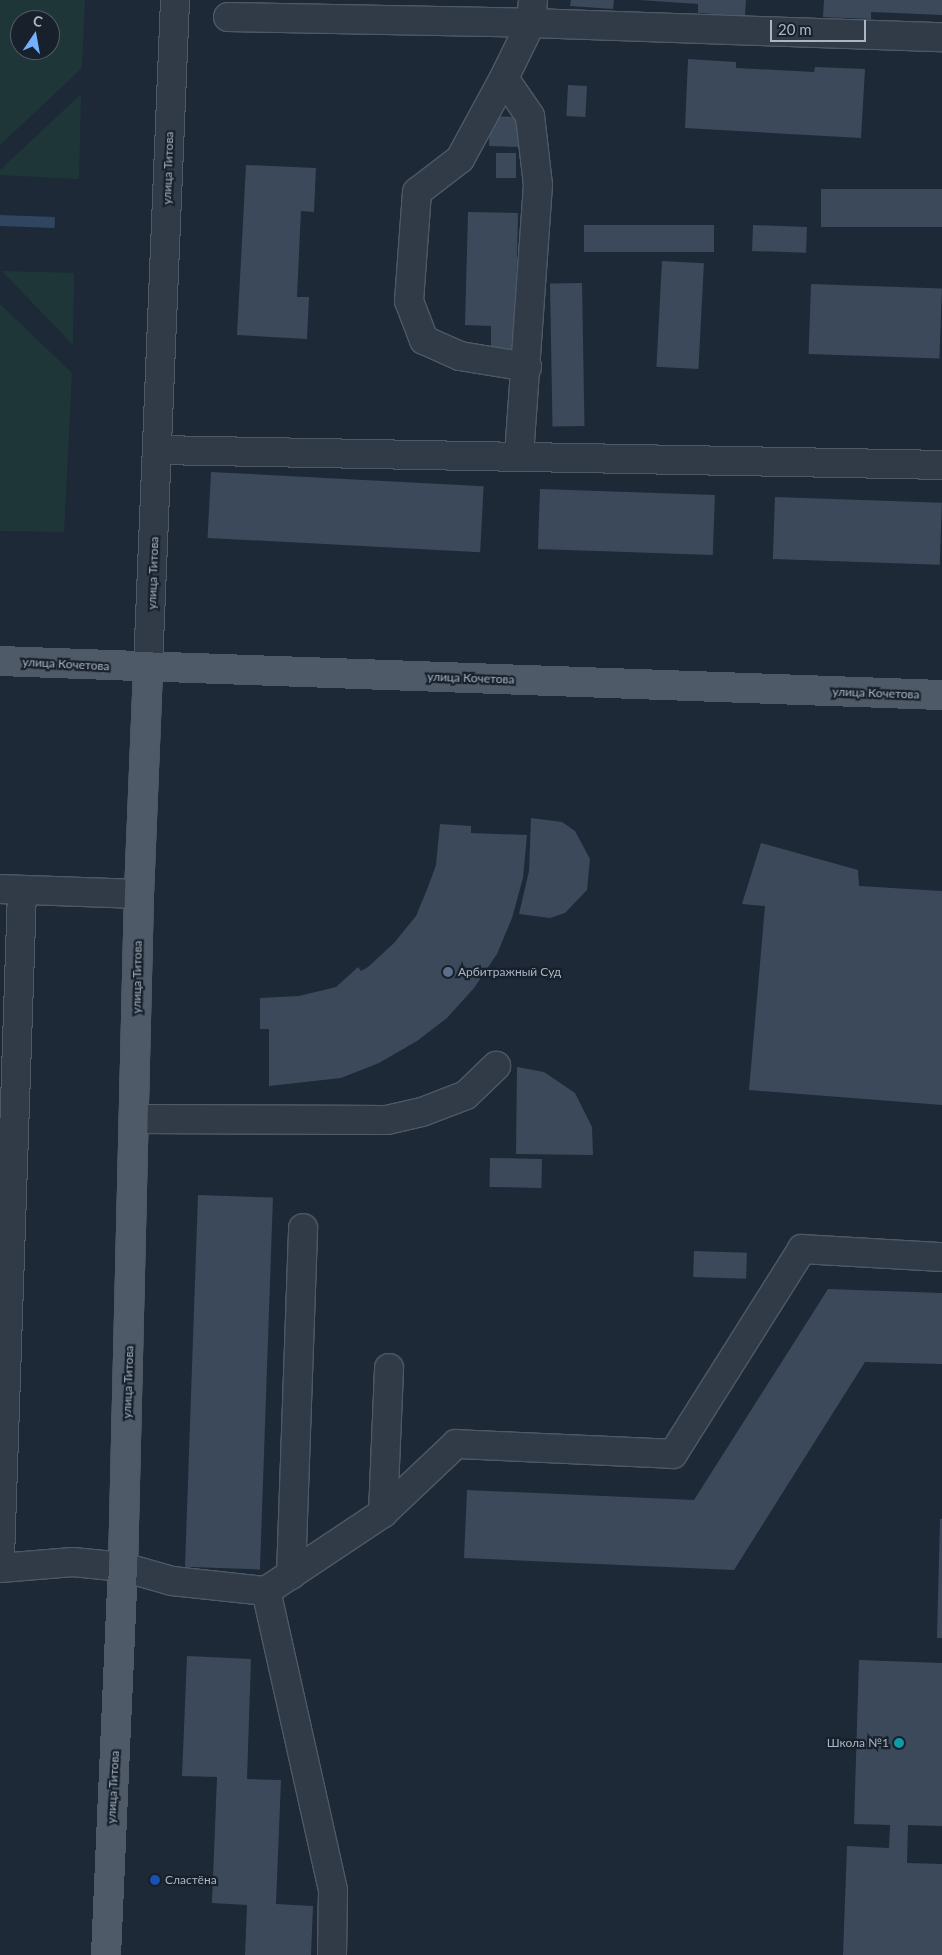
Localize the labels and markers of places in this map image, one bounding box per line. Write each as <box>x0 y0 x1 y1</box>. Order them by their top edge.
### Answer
place label: Арбитражный Суд <box>458 965 561 979</box>
marker: Арбитражный Суд <box>442 966 454 978</box>
place label: Школа №1 <box>827 1736 889 1750</box>
marker: Школа №1 <box>893 1737 905 1749</box>
place label: Сластёна <box>165 1873 217 1887</box>
marker: Сластёна <box>149 1874 161 1886</box>

